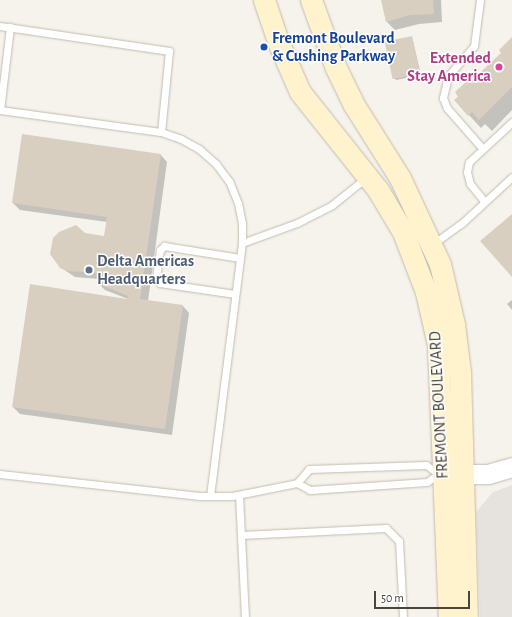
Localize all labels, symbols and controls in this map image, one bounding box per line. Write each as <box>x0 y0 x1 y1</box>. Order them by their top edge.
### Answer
place label: Fremont Boulevard & Cushing Parkway <box>272 28 395 66</box>
marker: Fremont Boulevard & Cushing Parkway <box>259 42 269 52</box>
place label: Extended Stay America <box>407 48 491 86</box>
marker: Extended Stay America <box>494 62 504 72</box>
place label: Delta Americas Headquarters <box>97 251 194 289</box>
marker: Delta Americas Headquarters <box>84 265 94 275</box>
street label: FREMONT BOULEVARD <box>426 331 452 479</box>
scale bar <box>376 583 472 609</box>
text: 50 m <box>381 592 404 604</box>

